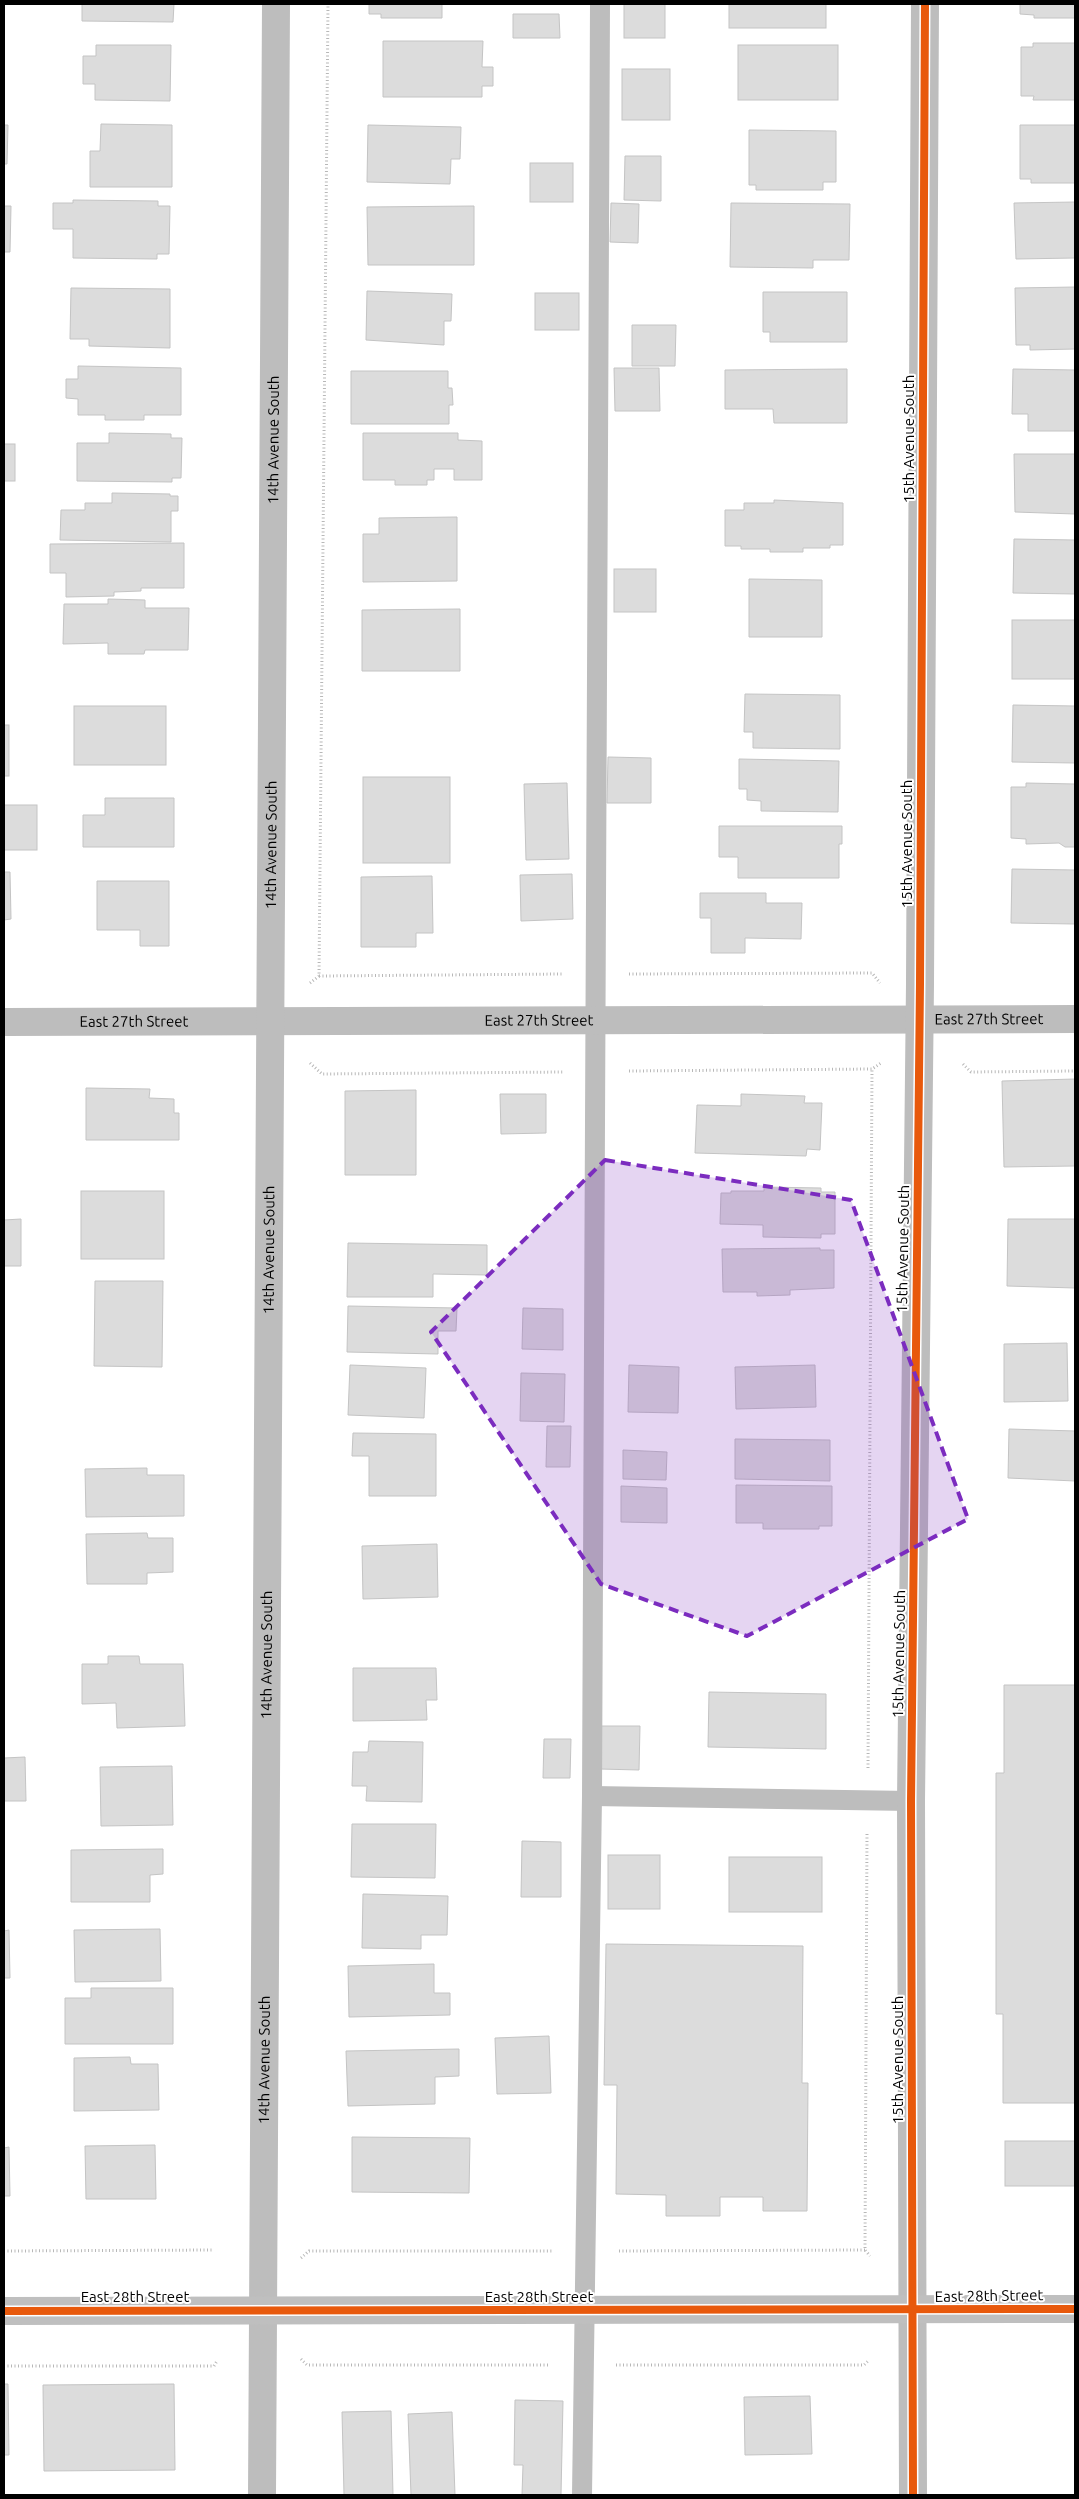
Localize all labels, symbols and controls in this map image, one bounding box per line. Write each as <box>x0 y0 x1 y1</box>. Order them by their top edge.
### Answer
street label: 15th Avenue South <box>900 375 917 503</box>
street label: 14th Avenue South <box>264 376 282 504</box>
street label: 15th Avenue South <box>898 780 915 908</box>
street label: 14th Avenue South <box>262 781 280 909</box>
street label: East 27th Street <box>935 1010 1043 1027</box>
street label: East 27th Street <box>485 1011 593 1029</box>
street label: East 27th Street <box>80 1012 188 1030</box>
street label: 15th Avenue South <box>893 1185 912 1313</box>
street label: 14th Avenue South <box>260 1186 277 1314</box>
street label: 15th Avenue South <box>889 1590 908 1718</box>
street label: 14th Avenue South <box>257 1591 275 1719</box>
street label: 14th Avenue South <box>255 1996 273 2124</box>
street label: 15th Avenue South <box>889 1996 906 2124</box>
street label: East 28th Street <box>935 2286 1044 2305</box>
street label: East 28th Street <box>81 2288 189 2305</box>
street label: East 28th Street <box>485 2288 593 2305</box>

